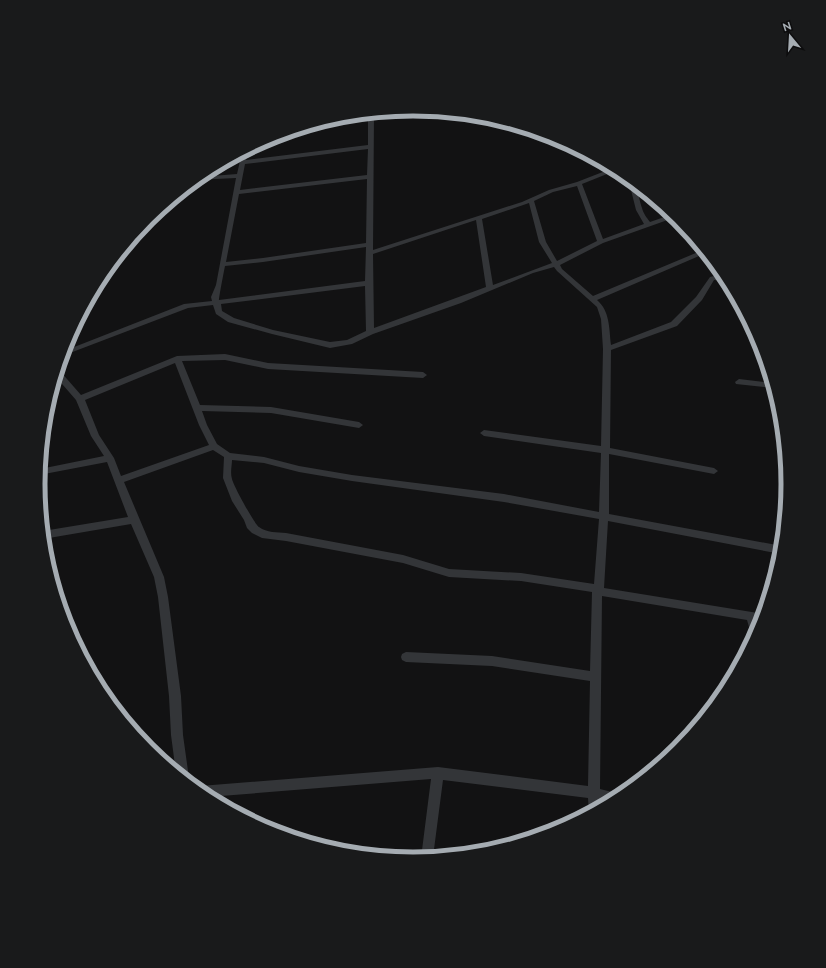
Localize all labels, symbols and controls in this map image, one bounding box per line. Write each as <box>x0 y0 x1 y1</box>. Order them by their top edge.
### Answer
north arrow <box>770 16 810 56</box>
text: N <box>781 19 793 34</box>

